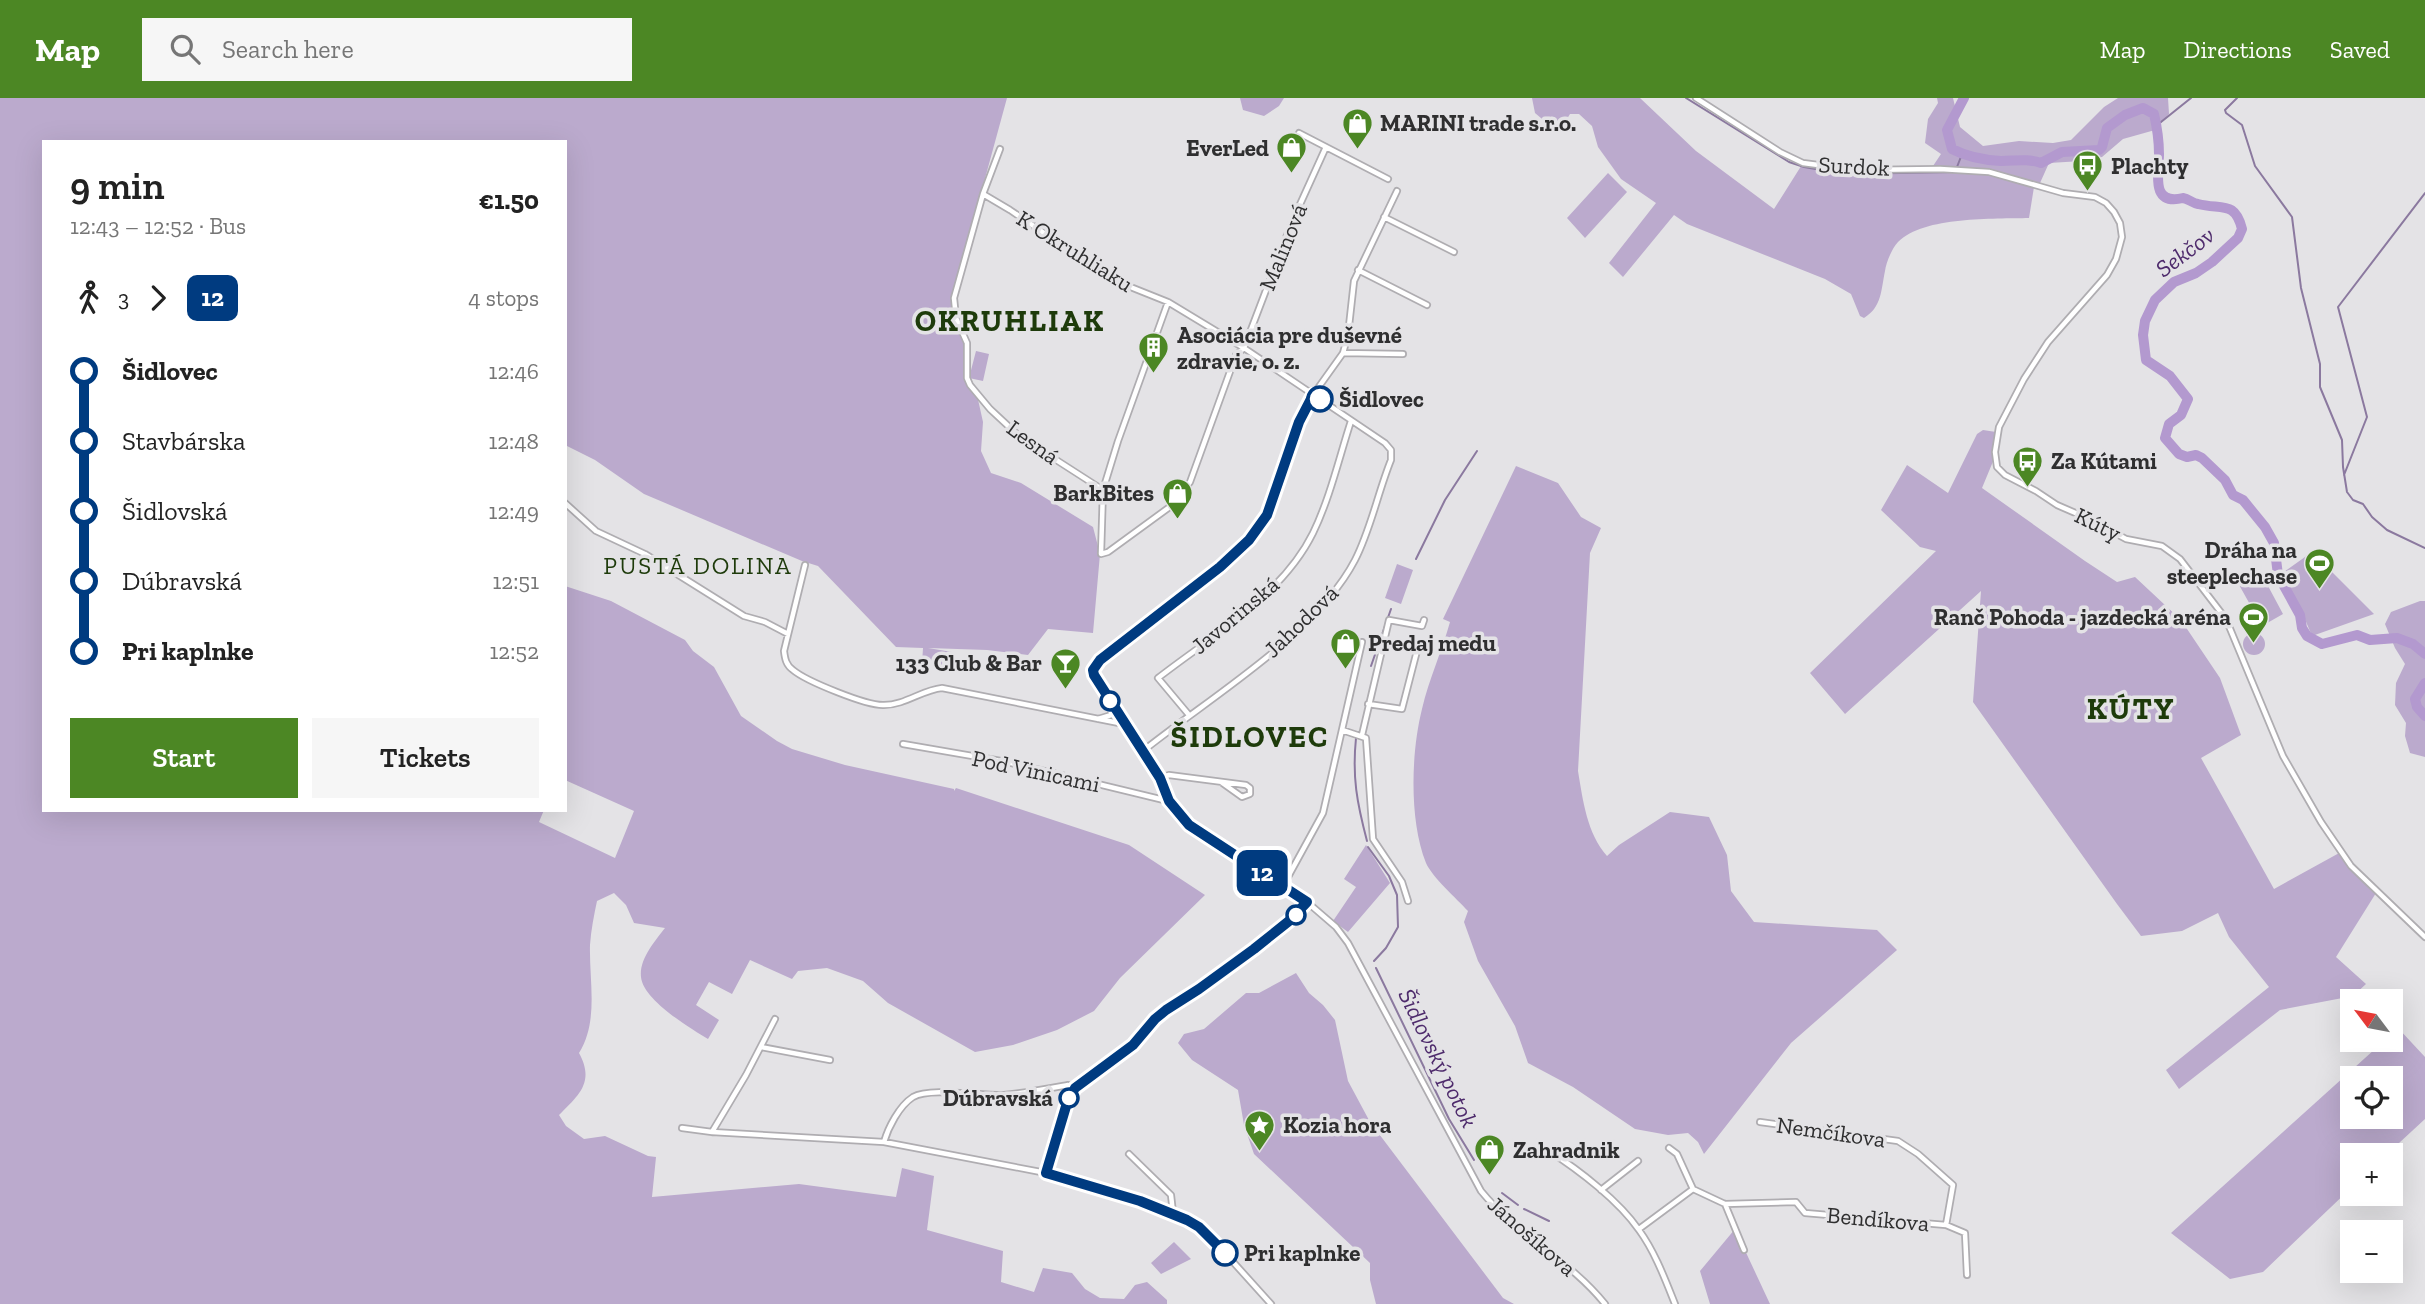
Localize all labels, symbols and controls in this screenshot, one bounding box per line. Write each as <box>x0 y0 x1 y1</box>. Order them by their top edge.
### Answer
search box <box>142 18 632 81</box>
text: Map <box>35 30 100 69</box>
icon: search <box>166 30 204 68</box>
text: Search here <box>222 33 354 65</box>
text: Map <box>2100 35 2146 64</box>
text: Directions <box>2184 35 2292 64</box>
text: Saved <box>2330 35 2390 64</box>
shop icon: MARINI trade s.r.o. <box>1340 106 1374 150</box>
place label: MARINI trade s.r.o. <box>1380 109 1576 137</box>
shop icon: EverLed <box>1275 131 1309 175</box>
place label: EverLed <box>1186 134 1269 162</box>
bus stop icon: Plachty <box>2071 149 2105 193</box>
street label: Surdok <box>1818 150 1890 182</box>
place label: Plachty <box>2111 152 2189 180</box>
text: 9 min <box>70 163 164 209</box>
text: €1.50 <box>479 184 539 216</box>
street label: Malinová <box>1253 199 1313 295</box>
street label: K Okruhliaku <box>1012 204 1139 298</box>
text: 12:43 – 12:52 · Bus <box>70 212 246 240</box>
water label: Sekčov <box>2149 220 2220 283</box>
icon: walk <box>70 279 108 317</box>
icon: forward <box>139 279 177 317</box>
text: 12 <box>201 283 224 312</box>
text: 3 <box>118 284 129 312</box>
text: 4 stops <box>468 284 539 312</box>
district label: OKRUHLIAK <box>915 303 1105 339</box>
place label: Asociácia pre duševné zdravie, o. z. <box>1177 321 1402 375</box>
building icon: Asociácia pre duševné zdravie, o. z. <box>1137 331 1171 375</box>
text: Šidlovec <box>122 355 218 387</box>
text: 12:46 <box>489 357 539 385</box>
place label: Šidlovec <box>1339 385 1424 413</box>
marker: Šidlovec <box>1307 386 1333 412</box>
street label: Lesná <box>1001 414 1065 470</box>
text: Stavbárska <box>122 425 246 457</box>
text: 12:48 <box>488 427 539 455</box>
bus stop icon: Za Kútami <box>2011 444 2045 488</box>
place label: Za Kútami <box>2051 447 2157 475</box>
shop icon: BarkBites <box>1160 476 1194 520</box>
place label: BarkBites <box>1053 479 1154 507</box>
text: Šidlovská <box>122 495 228 527</box>
text: 12:49 <box>489 497 539 525</box>
street label: Kúty <box>2070 501 2126 547</box>
place label: Dráha na steeplechase <box>2167 536 2297 590</box>
sports icon: Dráha na steeplechase <box>2303 546 2337 590</box>
district label: PUSTÁ DOLINA <box>603 551 793 580</box>
text: Dúbravská <box>122 565 242 597</box>
text: 12:51 <box>493 567 539 595</box>
street label: Javorinská <box>1185 570 1285 660</box>
street label: Jahodová <box>1258 579 1344 663</box>
sports icon: Ranč Pohoda - jazdecká aréna <box>2237 600 2271 644</box>
place label: Ranč Pohoda - jazdecká aréna <box>1934 603 2231 631</box>
shop icon: Predaj medu <box>1328 626 1362 670</box>
place label: Predaj medu <box>1368 629 1496 657</box>
text: Pri kaplnke <box>122 635 254 667</box>
text: 12:52 <box>490 637 539 665</box>
bar icon: 133 Club & Bar <box>1048 646 1082 690</box>
place label: 133 Club & Bar <box>896 649 1042 677</box>
unlabelled marker <box>1100 691 1120 711</box>
district label: KÚTY <box>2087 691 2175 727</box>
button: Start <box>70 718 298 798</box>
button: Tickets <box>312 718 539 798</box>
district label: ŠIDLOVEC <box>1171 719 1329 755</box>
street label: Pod Vinicami <box>969 744 1103 798</box>
line badge: 12 <box>1230 850 1294 896</box>
text: 12 <box>1251 858 1273 887</box>
unlabelled marker <box>1286 905 1306 925</box>
water label: Šidlovský potok <box>1392 984 1485 1132</box>
north arrow <box>2340 989 2403 1052</box>
map controls <box>2340 989 2403 1283</box>
button: locate <box>2340 1066 2403 1129</box>
place label: Dúbravská <box>943 1084 1053 1112</box>
marker: Dúbravská <box>1059 1088 1079 1108</box>
place icon: Kozia hora <box>1243 1108 1277 1152</box>
street label: Nemčíkova <box>1775 1110 1887 1154</box>
place label: Kozia hora <box>1283 1111 1392 1139</box>
shop icon: Zahradnik <box>1473 1133 1507 1177</box>
place label: Zahradnik <box>1513 1136 1620 1164</box>
button: + <box>2340 1143 2403 1206</box>
street label: Jánošíkova <box>1482 1190 1582 1282</box>
street label: Bendíkova <box>1826 1201 1930 1237</box>
button: − <box>2340 1220 2403 1283</box>
place label: Pri kaplnke <box>1244 1239 1360 1267</box>
marker: Pri kaplnke <box>1212 1240 1238 1266</box>

